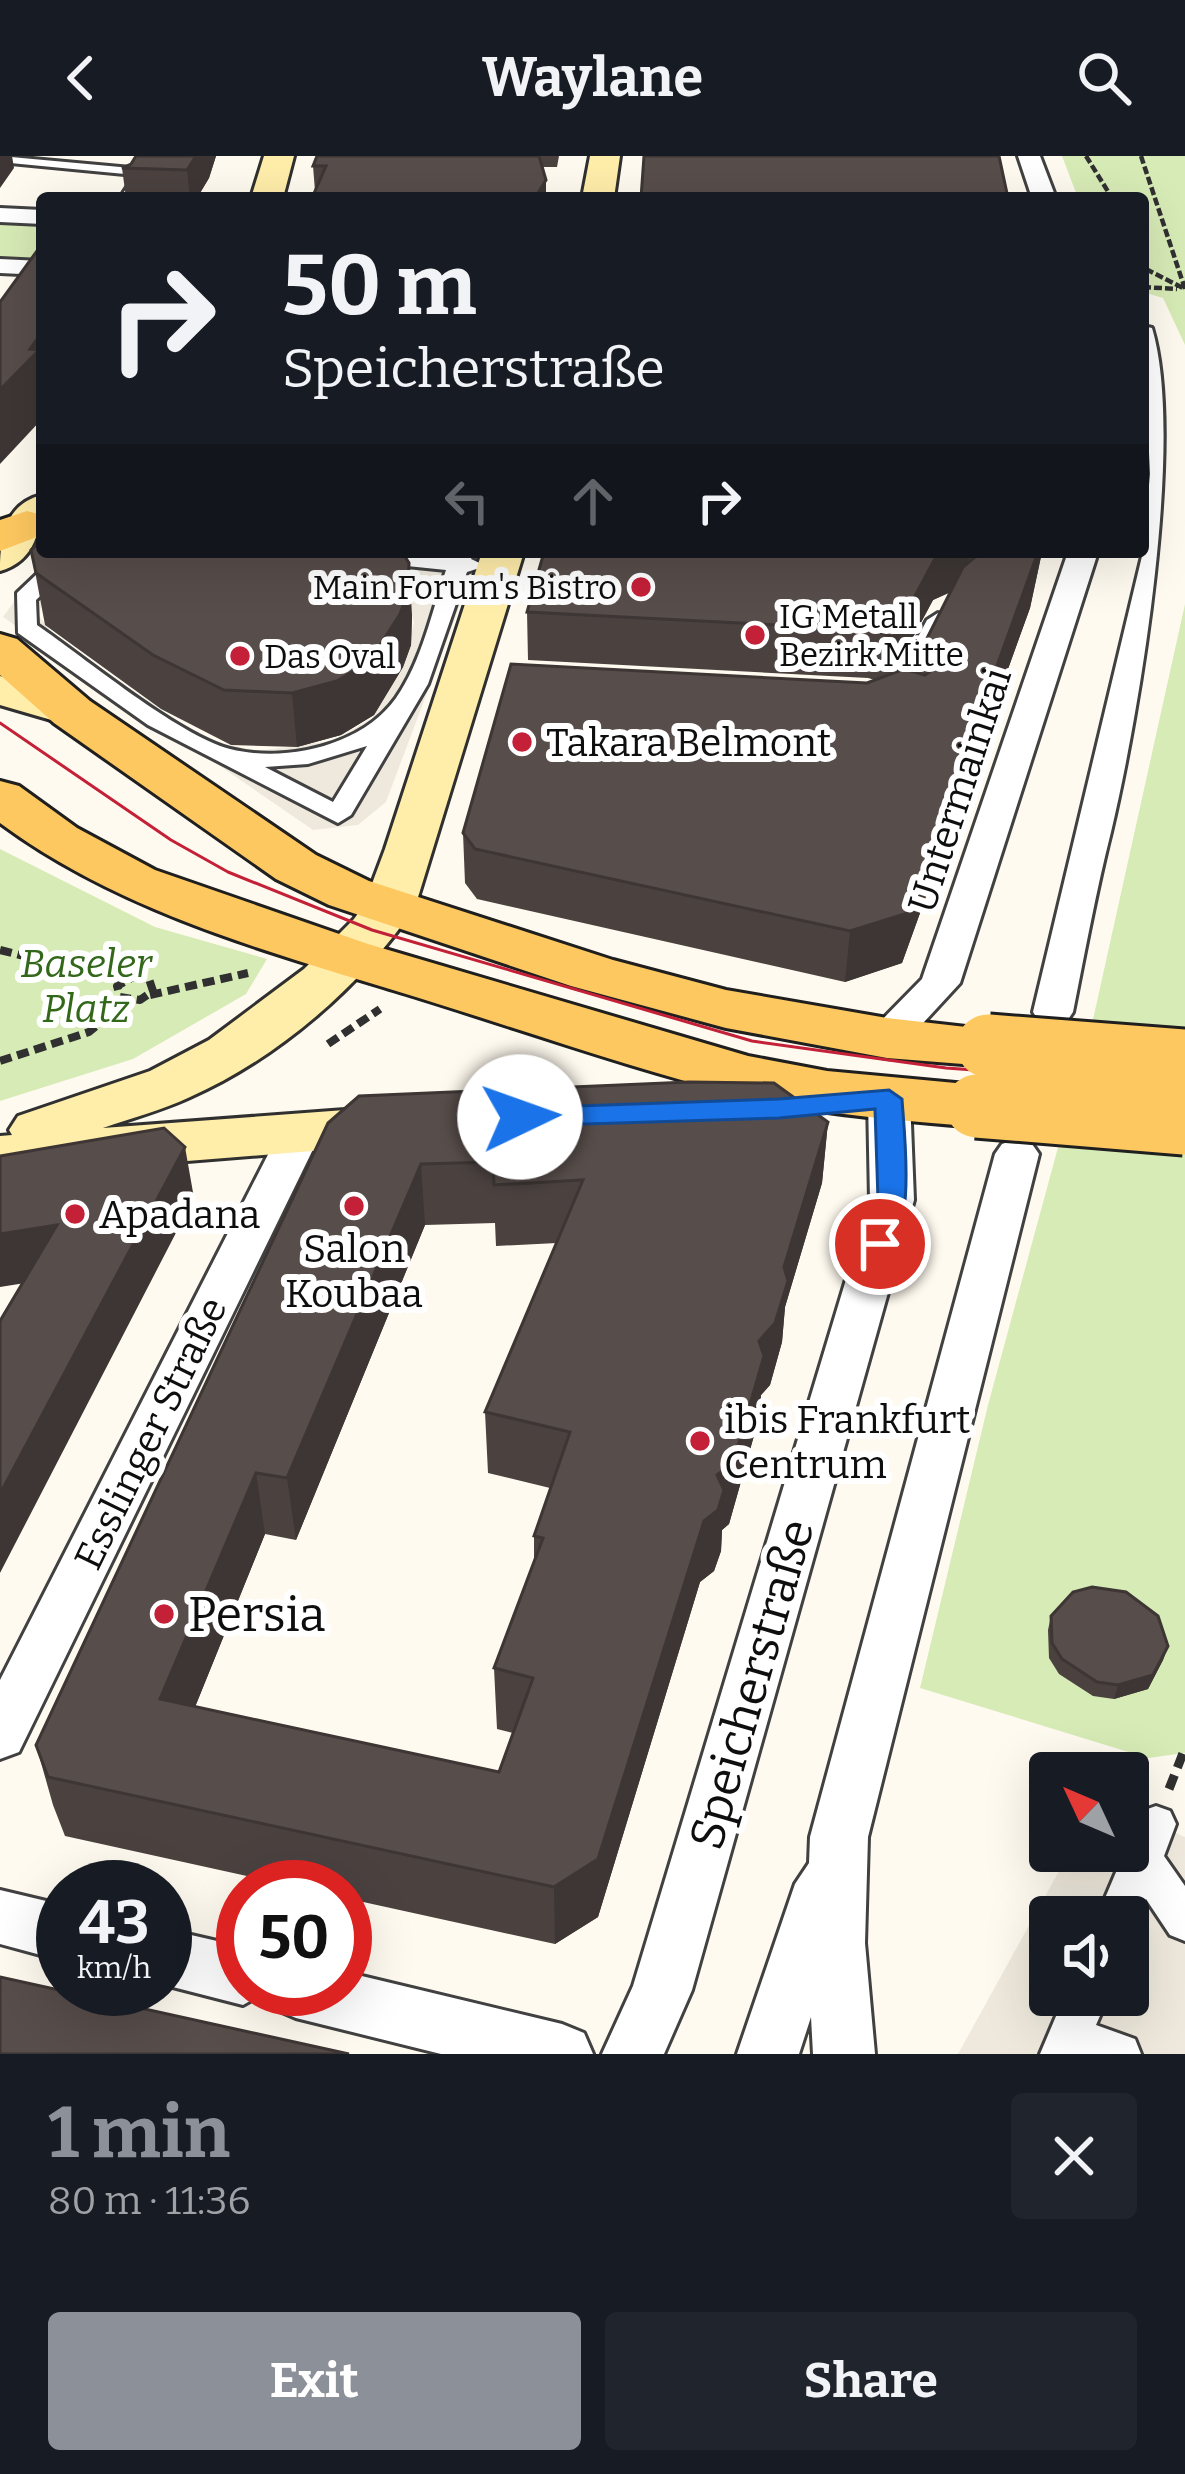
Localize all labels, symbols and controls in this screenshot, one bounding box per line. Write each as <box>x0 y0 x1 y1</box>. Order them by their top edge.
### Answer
icon: back <box>48 45 114 111</box>
icon: search <box>1071 45 1137 111</box>
text: Waylane <box>482 46 703 110</box>
text: 50 m <box>282 235 477 336</box>
icon: right <box>84 240 240 396</box>
text: Speicherstraße <box>282 337 665 401</box>
icon: left <box>434 468 500 534</box>
icon: ahead <box>560 468 626 534</box>
icon: right <box>686 468 752 534</box>
place label: Main Forum's Bistro <box>313 568 617 608</box>
marker: Main Forum's Bistro <box>628 574 654 600</box>
place label: IG Metall Bezirk Mitte <box>779 597 964 675</box>
marker: IG Metall Bezirk Mitte <box>742 622 768 648</box>
place label: Das Oval <box>264 637 396 677</box>
marker: Das Oval <box>227 643 253 669</box>
street label: Untermainkai <box>899 662 1021 918</box>
place label: Takara Belmont <box>546 720 831 766</box>
marker: Takara Belmont <box>509 729 535 755</box>
park label: Baseler Platz <box>20 941 154 1032</box>
position arrow <box>457 1054 583 1180</box>
place label: Apadana <box>99 1192 260 1238</box>
marker: Salon Koubaa <box>341 1193 367 1219</box>
pin <box>829 1193 931 1295</box>
marker: Apadana <box>62 1201 88 1227</box>
icon: arrive <box>847 1211 913 1277</box>
place label: Salon Koubaa <box>285 1226 423 1317</box>
street label: Esslinger Straße <box>65 1290 237 1577</box>
place label: ibis Frankfurt Centrum <box>724 1397 970 1488</box>
marker: ibis Frankfurt Centrum <box>687 1428 713 1454</box>
street label: Speicherstraße <box>677 1513 827 1856</box>
place label: Persia <box>188 1586 326 1644</box>
marker: Persia <box>151 1601 177 1627</box>
north arrow <box>1029 1752 1149 1872</box>
map controls <box>1029 1752 1149 2016</box>
speed limit sign: 50 <box>216 1860 372 2016</box>
text: 43 <box>78 1887 150 1959</box>
button: sound <box>1029 1896 1149 2016</box>
text: km/h <box>77 1950 151 1986</box>
text: 1 min <box>48 2090 230 2176</box>
button: close <box>1011 2093 1137 2219</box>
text: 80 m · 11:36 <box>48 2178 250 2224</box>
button: Exit <box>48 2312 581 2450</box>
button: Share <box>605 2312 1137 2450</box>

